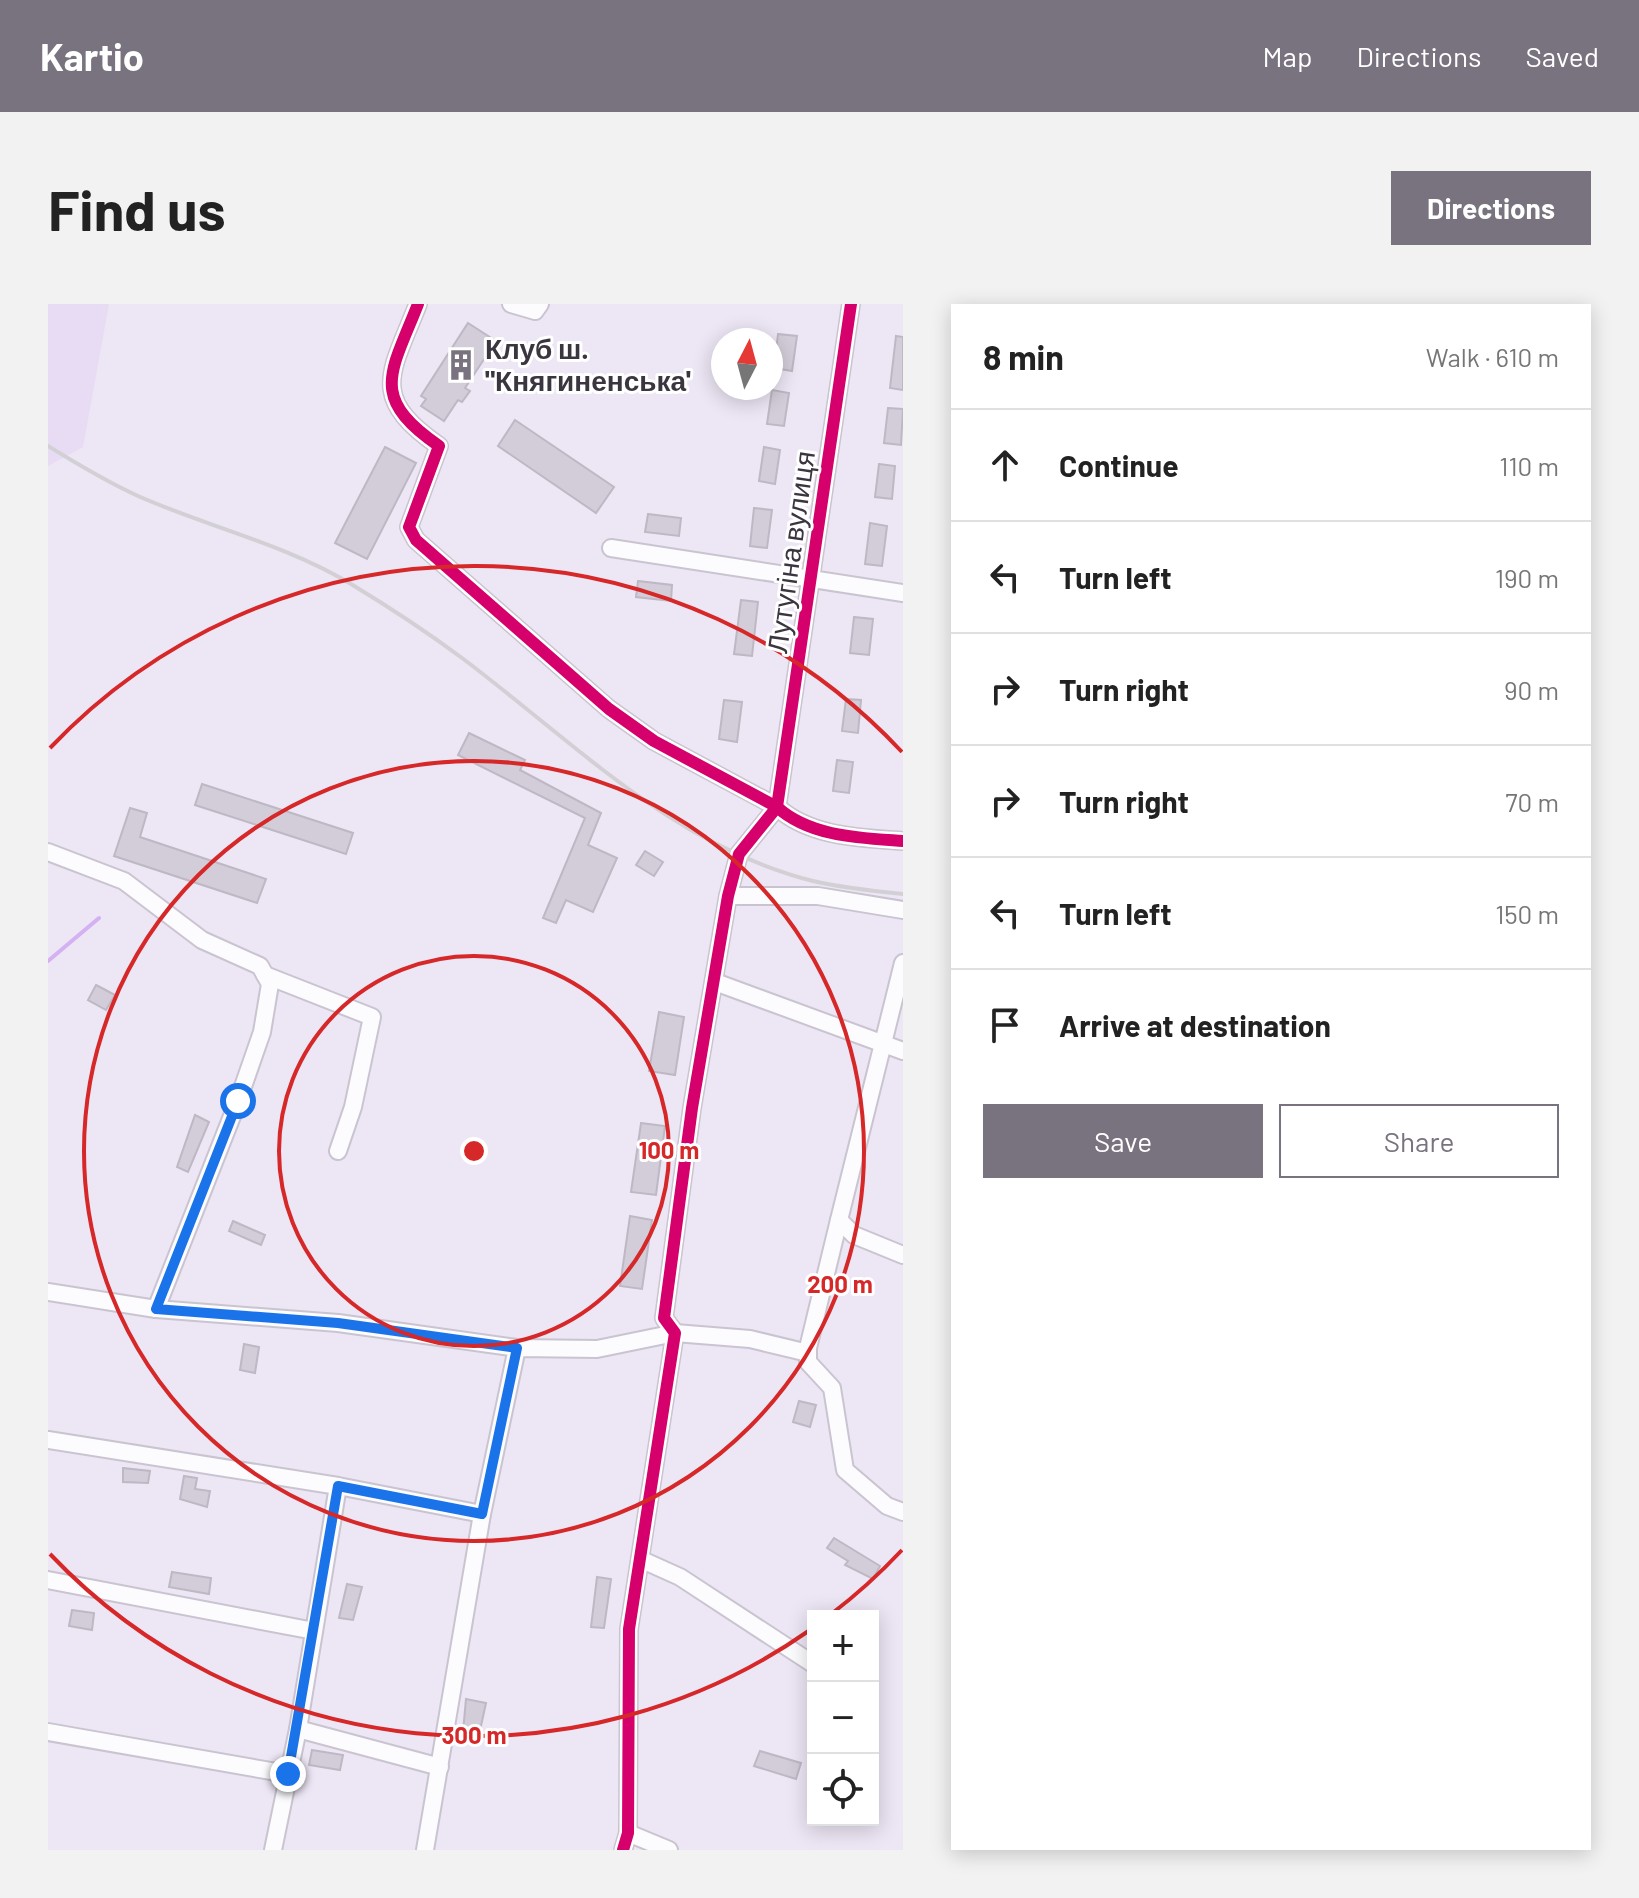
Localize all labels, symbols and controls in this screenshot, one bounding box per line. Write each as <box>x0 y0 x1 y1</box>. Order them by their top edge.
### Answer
text: Kartio <box>40 33 144 79</box>
text: Map <box>1263 39 1312 73</box>
text: Directions <box>1356 39 1482 73</box>
text: Saved <box>1526 39 1599 73</box>
button: Directions <box>1391 171 1591 245</box>
text: Find us <box>48 175 226 242</box>
north arrow <box>711 328 783 400</box>
place label: Клуб ш. "Княгиненська' <box>485 331 691 397</box>
text: 8 min <box>983 336 1064 377</box>
text: Walk · 610 m <box>1426 341 1559 372</box>
building icon: Клуб ш. "Княгиненська' <box>444 348 478 382</box>
icon: ahead <box>983 443 1027 487</box>
text: Continue <box>1059 447 1179 483</box>
street label: Лутугіна вулиця <box>759 449 821 655</box>
text: 110 m <box>1499 450 1559 481</box>
icon: left <box>983 555 1027 599</box>
text: Turn left <box>1059 559 1172 595</box>
text: 190 m <box>1495 562 1559 593</box>
icon: right <box>983 667 1027 711</box>
text: Turn right <box>1059 671 1189 707</box>
text: 90 m <box>1504 674 1559 705</box>
icon: right <box>983 779 1027 823</box>
text: Turn right <box>1059 783 1189 819</box>
text: 70 m <box>1505 786 1559 817</box>
icon: left <box>983 891 1027 935</box>
text: Turn left <box>1059 895 1172 931</box>
text: 150 m <box>1495 898 1559 929</box>
icon: arrive <box>983 1003 1027 1047</box>
text: Arrive at destination <box>1059 1007 1331 1043</box>
route start <box>220 1083 256 1119</box>
button: Save <box>983 1104 1263 1178</box>
button: Share <box>1279 1104 1559 1178</box>
text: 100 m <box>639 1135 699 1164</box>
centre of rings <box>460 1137 488 1165</box>
text: 200 m <box>807 1269 873 1298</box>
map controls <box>807 1610 879 1826</box>
button: + <box>807 1610 879 1682</box>
button: − <box>807 1682 879 1754</box>
text: 300 m <box>441 1720 507 1749</box>
button: locate <box>807 1754 879 1826</box>
route end <box>270 1756 306 1792</box>

